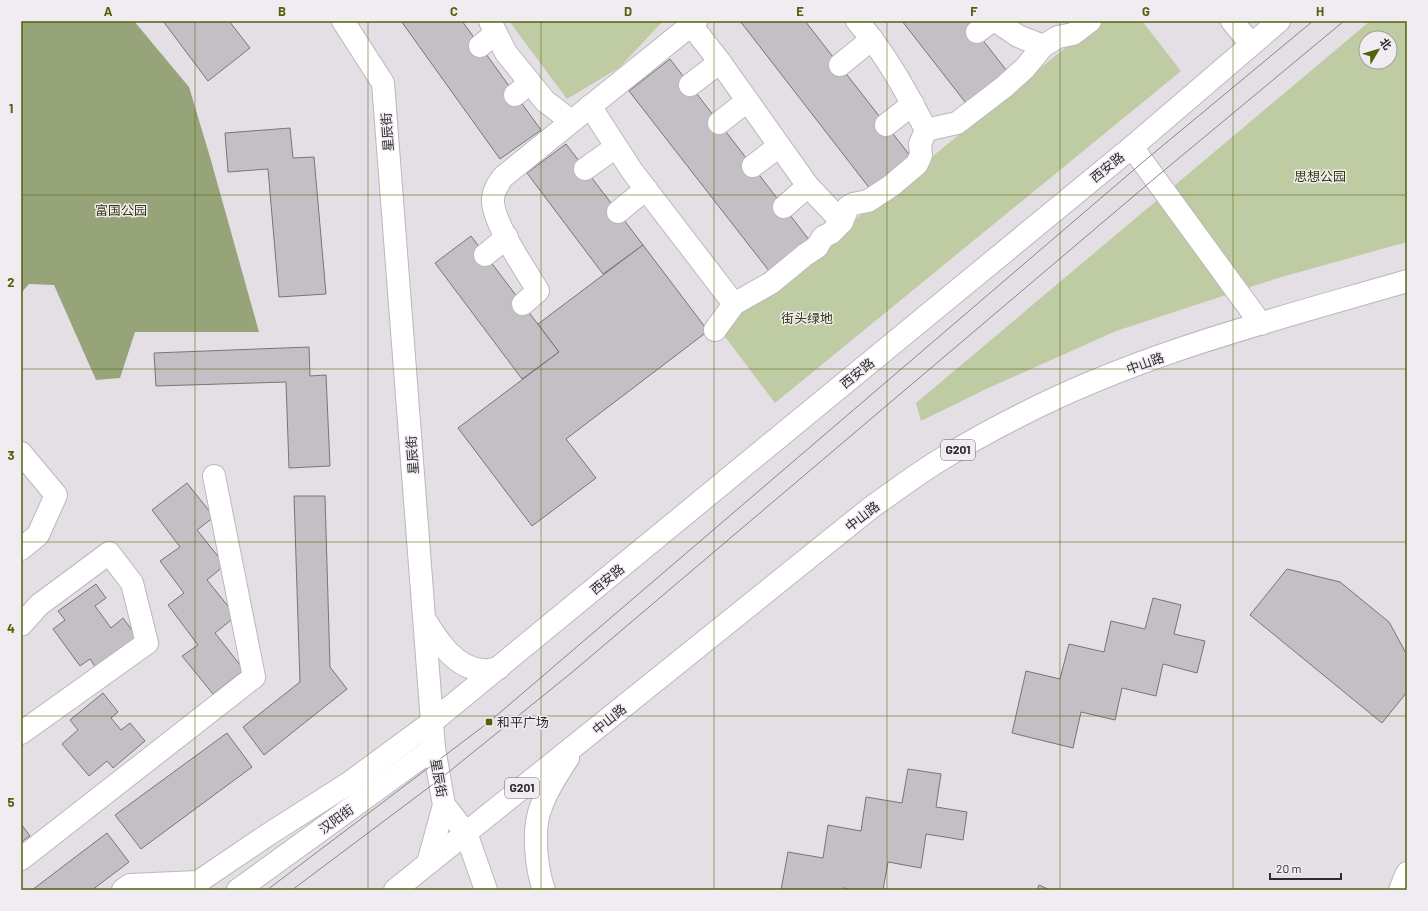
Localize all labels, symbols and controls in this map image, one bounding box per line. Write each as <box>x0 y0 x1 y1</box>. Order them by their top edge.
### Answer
text: A <box>104 3 113 19</box>
text: B <box>278 3 286 19</box>
text: C <box>450 3 458 19</box>
text: D <box>624 3 632 19</box>
text: E <box>796 3 804 19</box>
text: F <box>970 3 978 19</box>
text: G <box>1142 3 1150 19</box>
text: H <box>1316 3 1324 19</box>
north arrow <box>1358 30 1398 70</box>
text: 北 <box>1378 35 1395 52</box>
text: 1 <box>9 100 13 116</box>
street label: 星辰街 <box>378 112 396 152</box>
street label: 西安路 <box>1087 149 1127 185</box>
park label: 思想公园 <box>1294 168 1346 184</box>
park label: 富国公园 <box>95 202 147 218</box>
text: 2 <box>7 274 15 290</box>
park label: 街头绿地 <box>781 310 833 326</box>
street label: 中山路 <box>1124 349 1166 377</box>
street label: 西安路 <box>837 355 877 391</box>
street label: 星辰街 <box>403 435 421 475</box>
road number: G201 <box>941 440 975 460</box>
text: 3 <box>7 447 15 463</box>
street label: 中山路 <box>842 498 882 534</box>
street label: 西安路 <box>587 561 627 597</box>
text: 4 <box>7 620 15 636</box>
street label: 中山路 <box>589 701 629 737</box>
place label: 和平广场 <box>497 714 549 730</box>
marker: 和平广场 <box>484 717 494 727</box>
street label: 星辰街 <box>428 757 450 799</box>
road number: G201 <box>505 778 539 798</box>
text: 5 <box>7 794 15 810</box>
street label: 汉阳街 <box>316 801 356 837</box>
scale bar <box>1270 855 1341 881</box>
text: 20 m <box>1276 861 1302 875</box>

